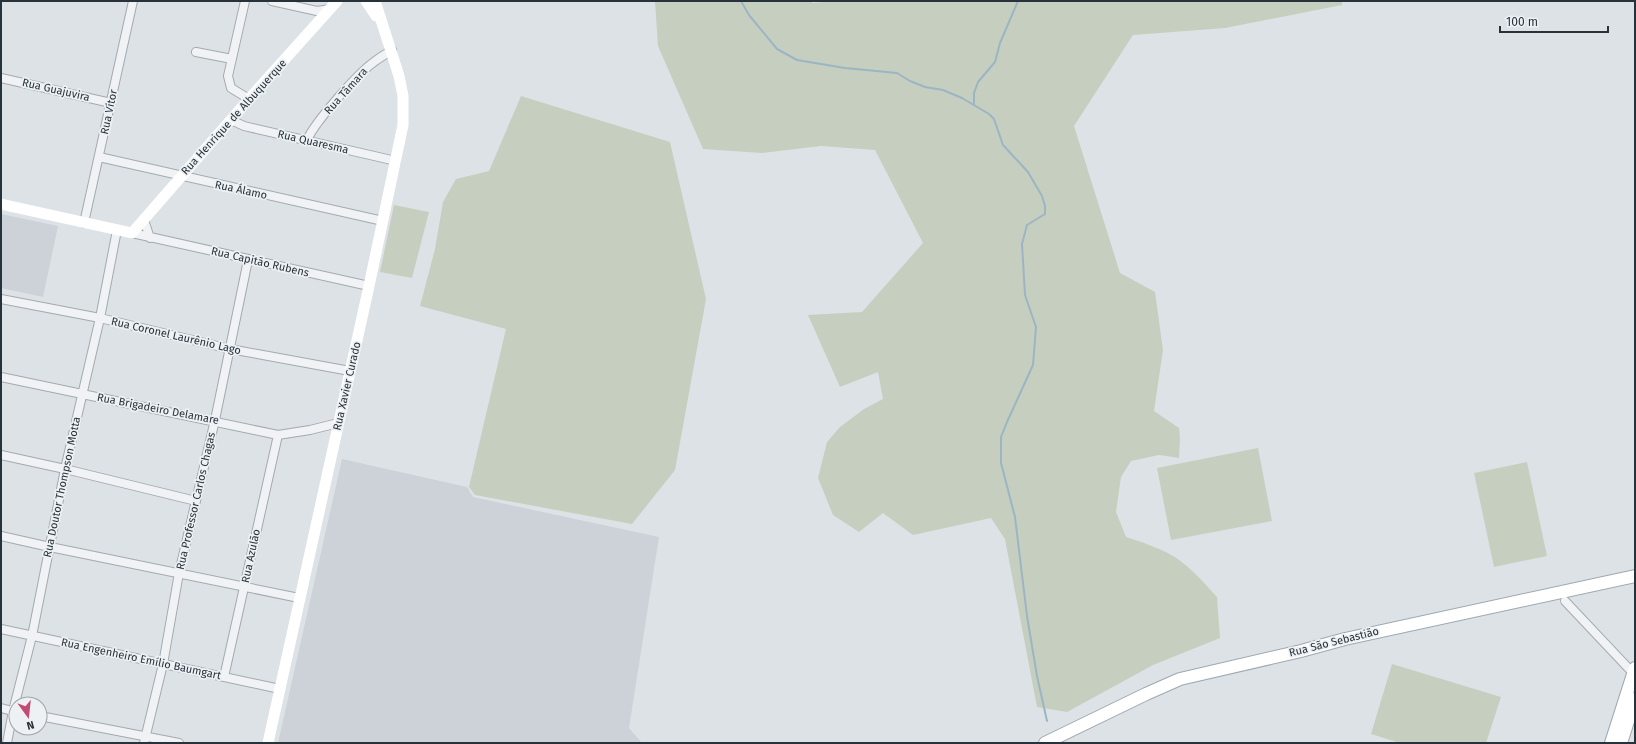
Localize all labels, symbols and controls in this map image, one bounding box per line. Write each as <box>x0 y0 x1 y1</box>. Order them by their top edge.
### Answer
scale bar <box>1500 8 1608 34</box>
text: 100 m <box>1506 15 1538 29</box>
street label: Rua Henrique de Albuquerque <box>179 57 289 177</box>
street label: Rua Tâmara <box>322 65 370 117</box>
street label: Rua Guajuvira <box>21 76 91 104</box>
street label: Rua Vítor <box>98 88 120 136</box>
street label: Rua Quaresma <box>276 128 350 156</box>
street label: Rua Álamo <box>214 177 269 202</box>
street label: Rua Capitão Rubens <box>210 244 310 280</box>
street label: Rua Coronel Laurênio Lago <box>110 315 242 357</box>
street label: Rua Xavier Curado <box>330 340 364 432</box>
street label: Rua Brigadeiro Delamare <box>96 391 220 427</box>
street label: Rua Doutor Thompson Motta <box>41 415 83 559</box>
street label: Rua Professor Carlos Chagas <box>174 431 218 571</box>
street label: Rua Azulão <box>239 528 263 584</box>
street label: Rua São Sebastião <box>1288 625 1380 659</box>
street label: Rua Engenheiro Emílio Baumgart <box>60 636 222 682</box>
north arrow <box>8 696 48 736</box>
text: N <box>25 718 36 732</box>

